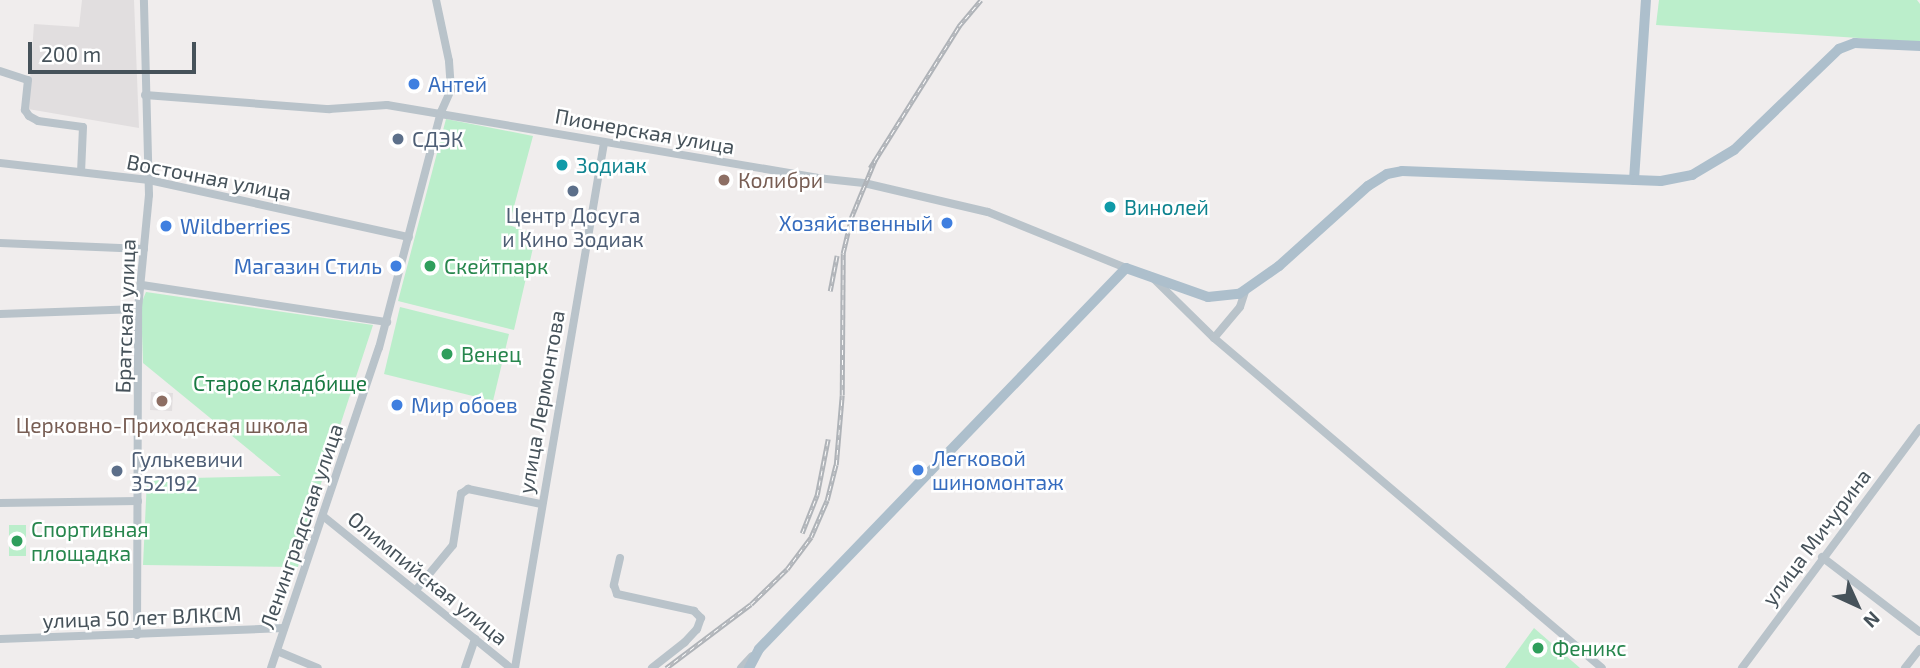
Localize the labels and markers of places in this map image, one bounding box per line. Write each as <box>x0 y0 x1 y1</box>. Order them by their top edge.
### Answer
place label: Антей <box>428 71 487 97</box>
marker: Антей <box>406 76 422 92</box>
place label: СДЭК <box>412 126 463 152</box>
marker: СДЭК <box>390 131 406 147</box>
place label: Зодиак <box>576 152 647 178</box>
marker: Зодиак <box>554 157 570 173</box>
place label: Колибри <box>738 167 823 193</box>
marker: Колибри <box>716 172 732 188</box>
marker: Центр Досуга и Кино Зодиак <box>565 183 581 199</box>
place label: Винолей <box>1124 194 1209 220</box>
marker: Винолей <box>1102 199 1118 215</box>
place label: Центр Досуга и Кино Зодиак <box>502 202 644 252</box>
place label: Хозяйственный <box>779 210 933 236</box>
place label: Wildberries <box>180 213 291 239</box>
marker: Хозяйственный <box>939 215 955 231</box>
marker: Wildberries <box>158 218 174 234</box>
place label: Магазин Стиль <box>234 253 382 279</box>
place label: Скейтпарк <box>444 253 548 279</box>
marker: Магазин Стиль <box>388 258 404 274</box>
marker: Скейтпарк <box>422 258 438 274</box>
place label: Венец <box>461 341 521 367</box>
marker: Венец <box>439 346 455 362</box>
place label: Мир обоев <box>411 392 518 418</box>
marker: Церковно-Приходская школа <box>154 393 170 409</box>
marker: Мир обоев <box>389 397 405 413</box>
place label: Церковно-Приходская школа <box>16 412 308 438</box>
place label: Легковой шиномонтаж <box>932 445 1064 495</box>
place label: Гулькевичи 352192 <box>131 446 243 496</box>
marker: Легковой шиномонтаж <box>910 462 926 478</box>
marker: Гулькевичи 352192 <box>109 463 125 479</box>
place label: Спортивная площадка <box>31 516 149 566</box>
marker: Спортивная площадка <box>9 533 25 549</box>
place label: Феникс <box>1552 635 1627 661</box>
marker: Феникс <box>1530 640 1546 656</box>

